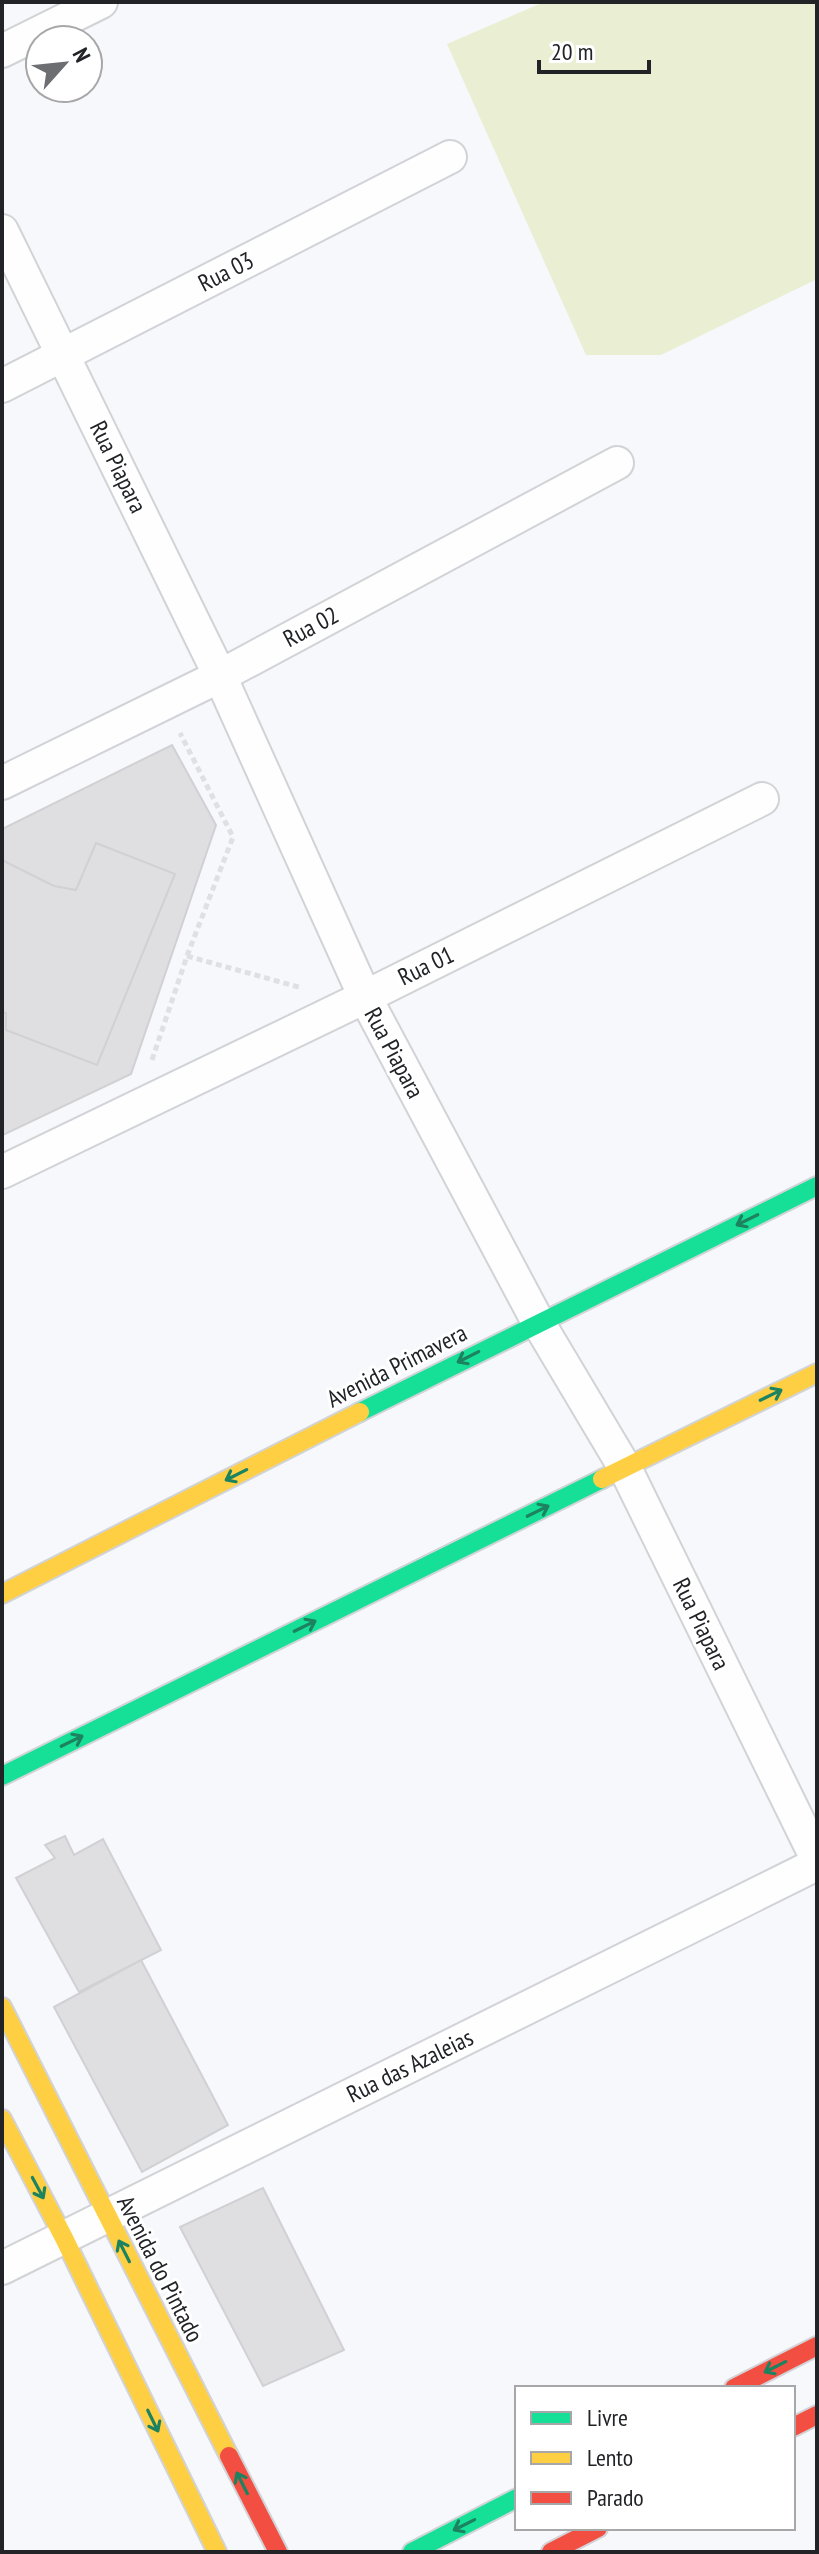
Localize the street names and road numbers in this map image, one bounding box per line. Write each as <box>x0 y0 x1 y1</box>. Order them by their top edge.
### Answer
street label: Rua 03 <box>193 245 259 299</box>
street label: Rua Piapara <box>83 416 154 518</box>
street label: Rua 02 <box>278 599 344 654</box>
street label: Rua 01 <box>393 939 459 992</box>
street label: Rua Piapara <box>358 1002 431 1104</box>
street label: Avenida Primavera <box>321 1317 472 1414</box>
street label: Rua Piapara <box>666 1573 737 1675</box>
street label: Rua das Azaleias <box>342 2022 478 2109</box>
street label: Avenida do Pintado <box>110 2190 211 2347</box>

